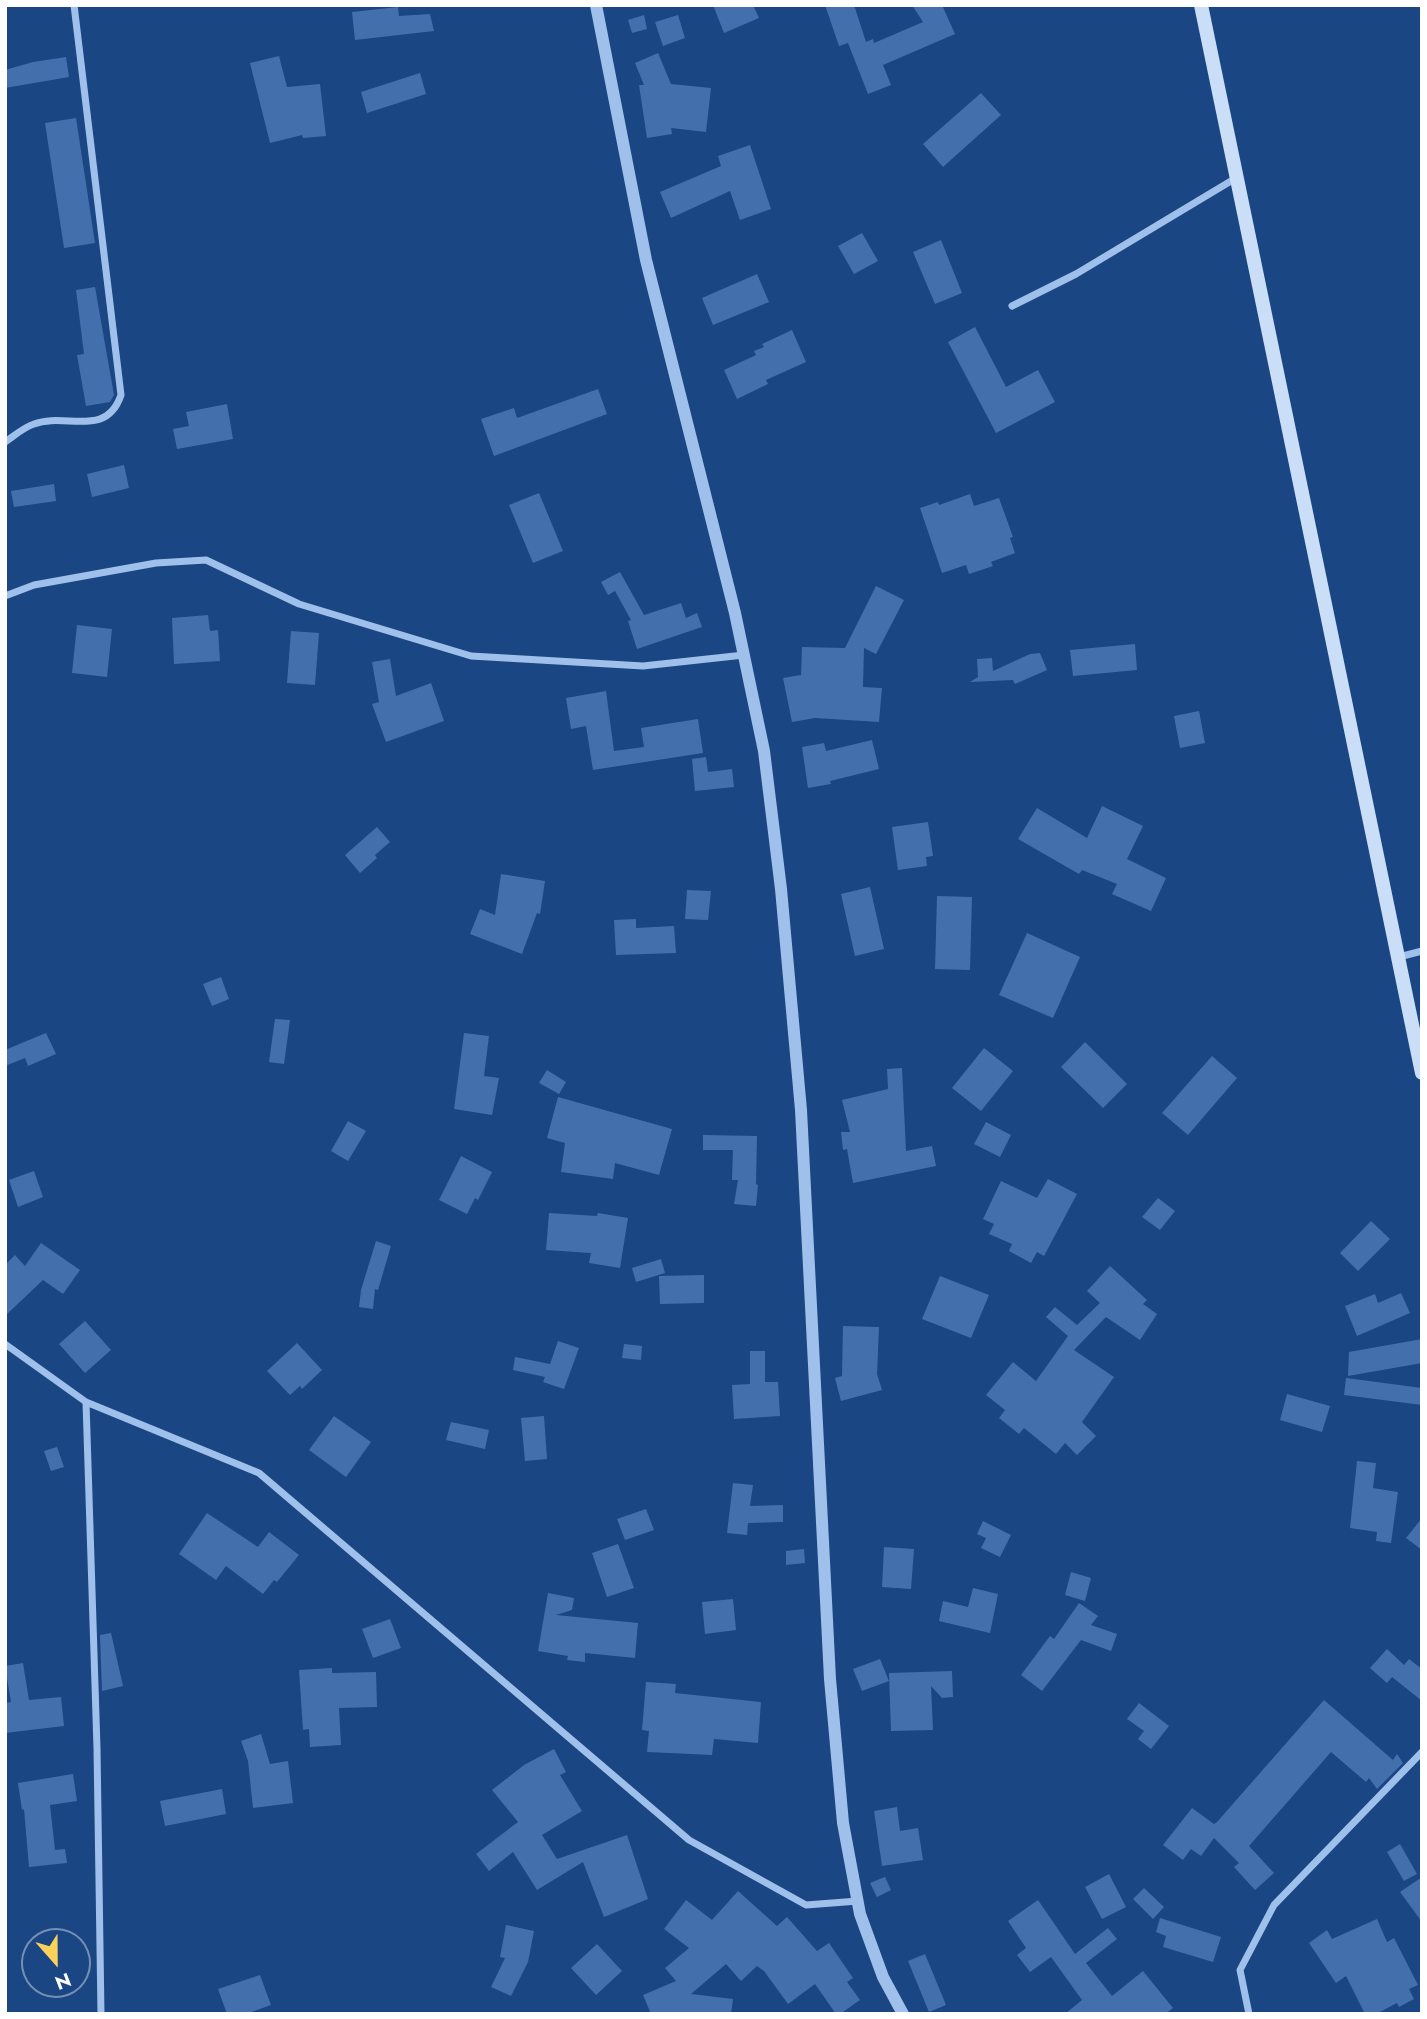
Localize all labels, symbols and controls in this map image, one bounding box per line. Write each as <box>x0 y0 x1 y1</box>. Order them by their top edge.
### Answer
north arrow <box>21 1928 91 1998</box>
text: N <box>51 1966 75 1997</box>

